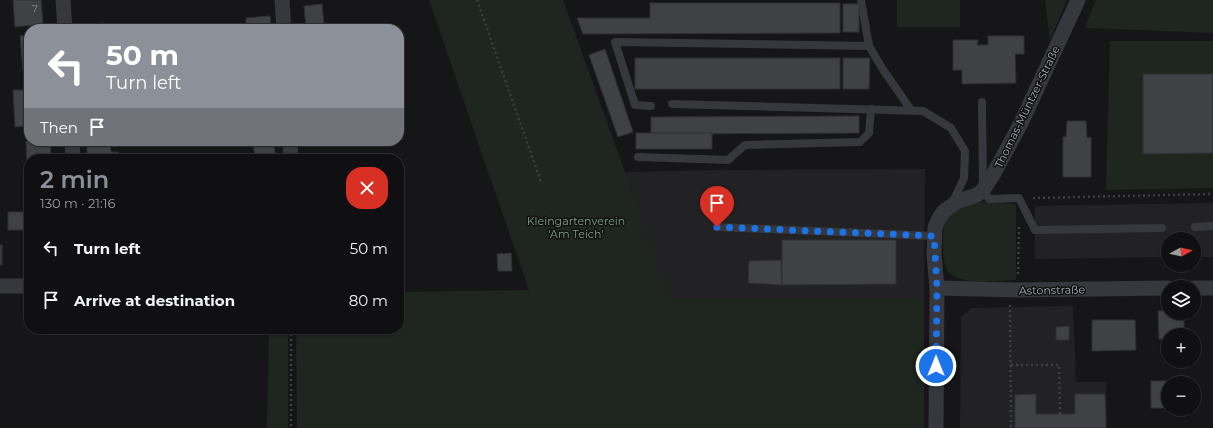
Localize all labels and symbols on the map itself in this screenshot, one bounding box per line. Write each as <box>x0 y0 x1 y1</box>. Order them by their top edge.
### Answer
house number: 7 <box>32 3 38 14</box>
street label: Thomas-Müntzer-Straße <box>991 43 1063 170</box>
pin <box>700 186 734 227</box>
park label: Kleingartenverein 'Am Teich' <box>527 214 625 241</box>
north arrow <box>1161 232 1201 272</box>
street label: Astonstraße <box>1019 282 1086 298</box>
position arrow <box>915 345 957 387</box>

